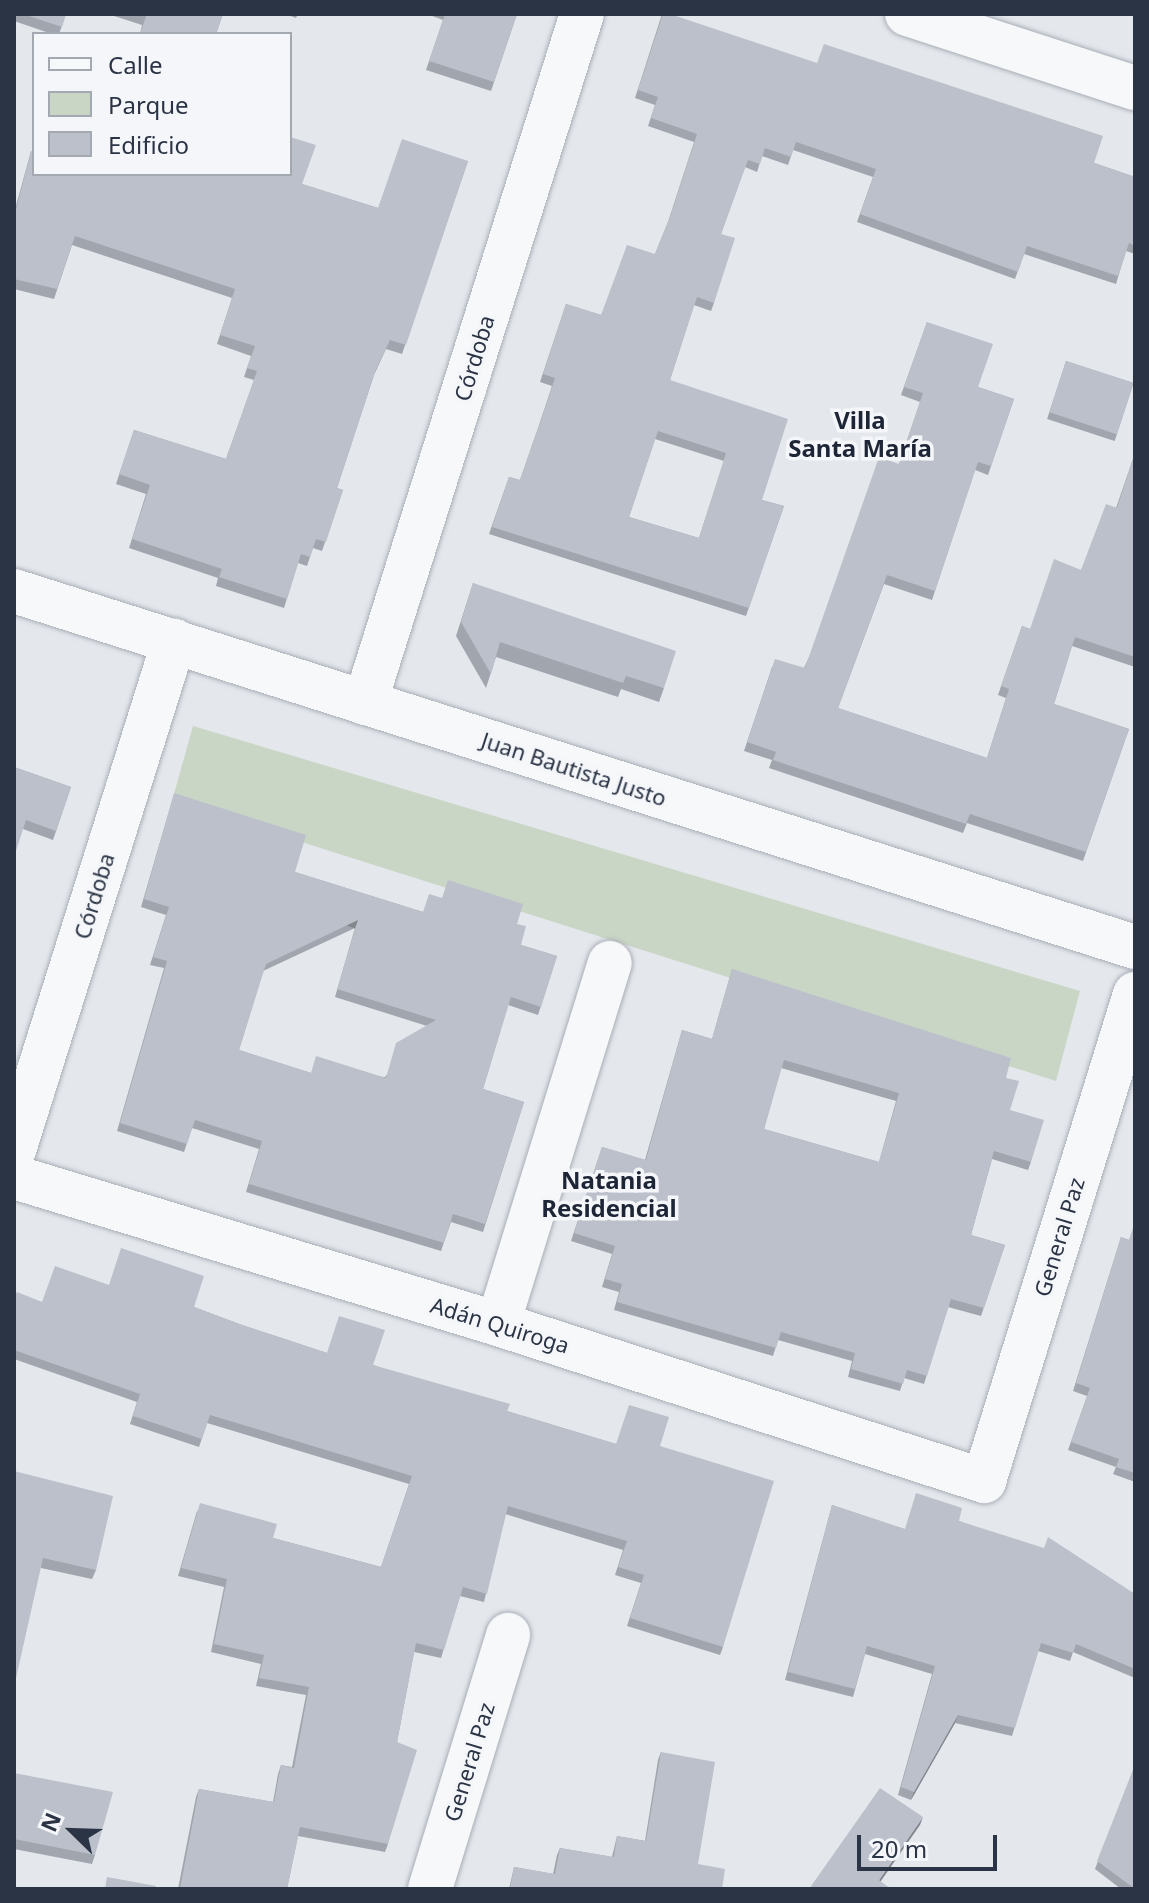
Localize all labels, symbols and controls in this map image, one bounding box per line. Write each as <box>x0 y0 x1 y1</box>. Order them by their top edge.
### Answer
legend <box>32 32 292 176</box>
text: Calle <box>108 48 163 81</box>
text: Parque <box>108 88 189 121</box>
text: Edificio <box>108 128 189 161</box>
street label: Córdoba <box>448 312 500 404</box>
district label: Villa Santa María <box>788 406 932 462</box>
street label: Juan Bautista Justo <box>478 727 670 811</box>
street label: Córdoba <box>68 850 120 942</box>
district label: Natania Residencial <box>541 1166 677 1222</box>
street label: General Paz <box>1028 1174 1090 1300</box>
street label: Adán Quiroga <box>428 1291 572 1359</box>
street label: General Paz <box>438 1699 500 1825</box>
north arrow <box>32 1791 112 1871</box>
text: N <box>33 1808 67 1836</box>
scale bar <box>861 1819 1001 1869</box>
text: 20 m <box>871 1832 927 1865</box>

